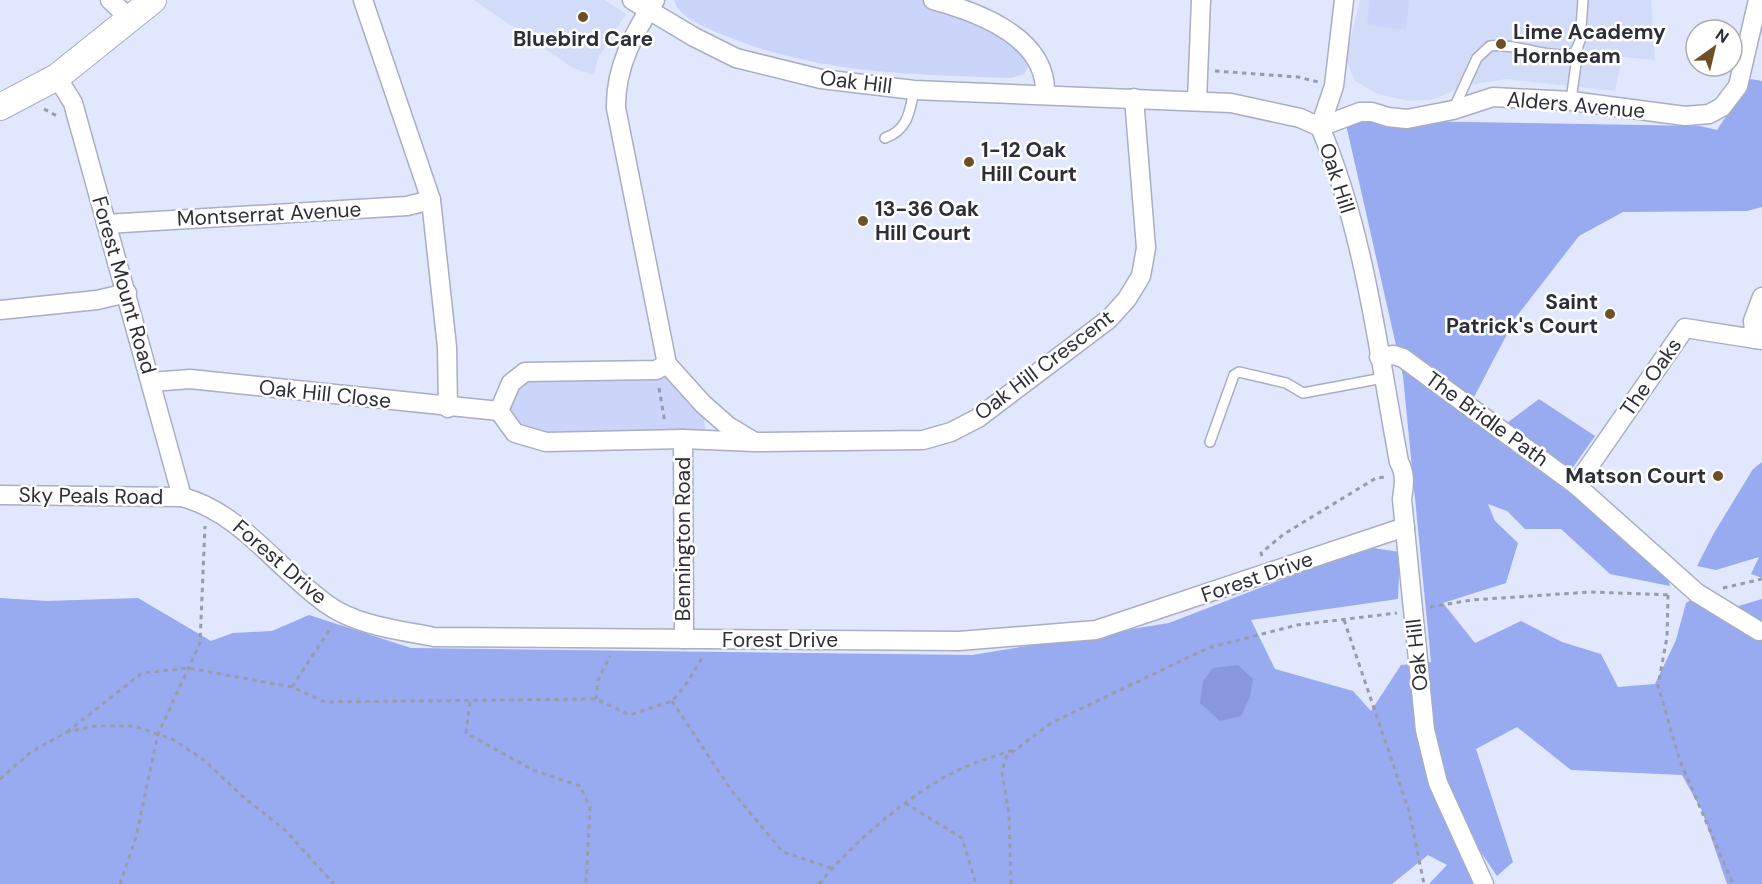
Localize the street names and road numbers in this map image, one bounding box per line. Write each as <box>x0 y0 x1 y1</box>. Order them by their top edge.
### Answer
street label: Oak Hill <box>818 64 894 100</box>
street label: Alders Avenue <box>1506 85 1647 125</box>
street label: Oak Hill <box>1312 139 1362 217</box>
street label: Forest Mount Road <box>85 193 163 377</box>
street label: Montserrat Avenue <box>176 195 362 233</box>
street label: Oak Hill Crescent <box>969 303 1119 427</box>
street label: The Oaks <box>1614 332 1688 422</box>
street label: The Bridle Path <box>1420 365 1554 473</box>
street label: Oak Hill Close <box>257 373 393 415</box>
street label: Bennington Road <box>669 457 697 621</box>
street label: Sky Peals Road <box>18 481 164 511</box>
street label: Forest Drive <box>227 513 333 611</box>
street label: Forest Drive <box>1198 545 1317 609</box>
street label: Oak Hill <box>1399 617 1435 693</box>
street label: Forest Drive <box>722 626 838 654</box>

